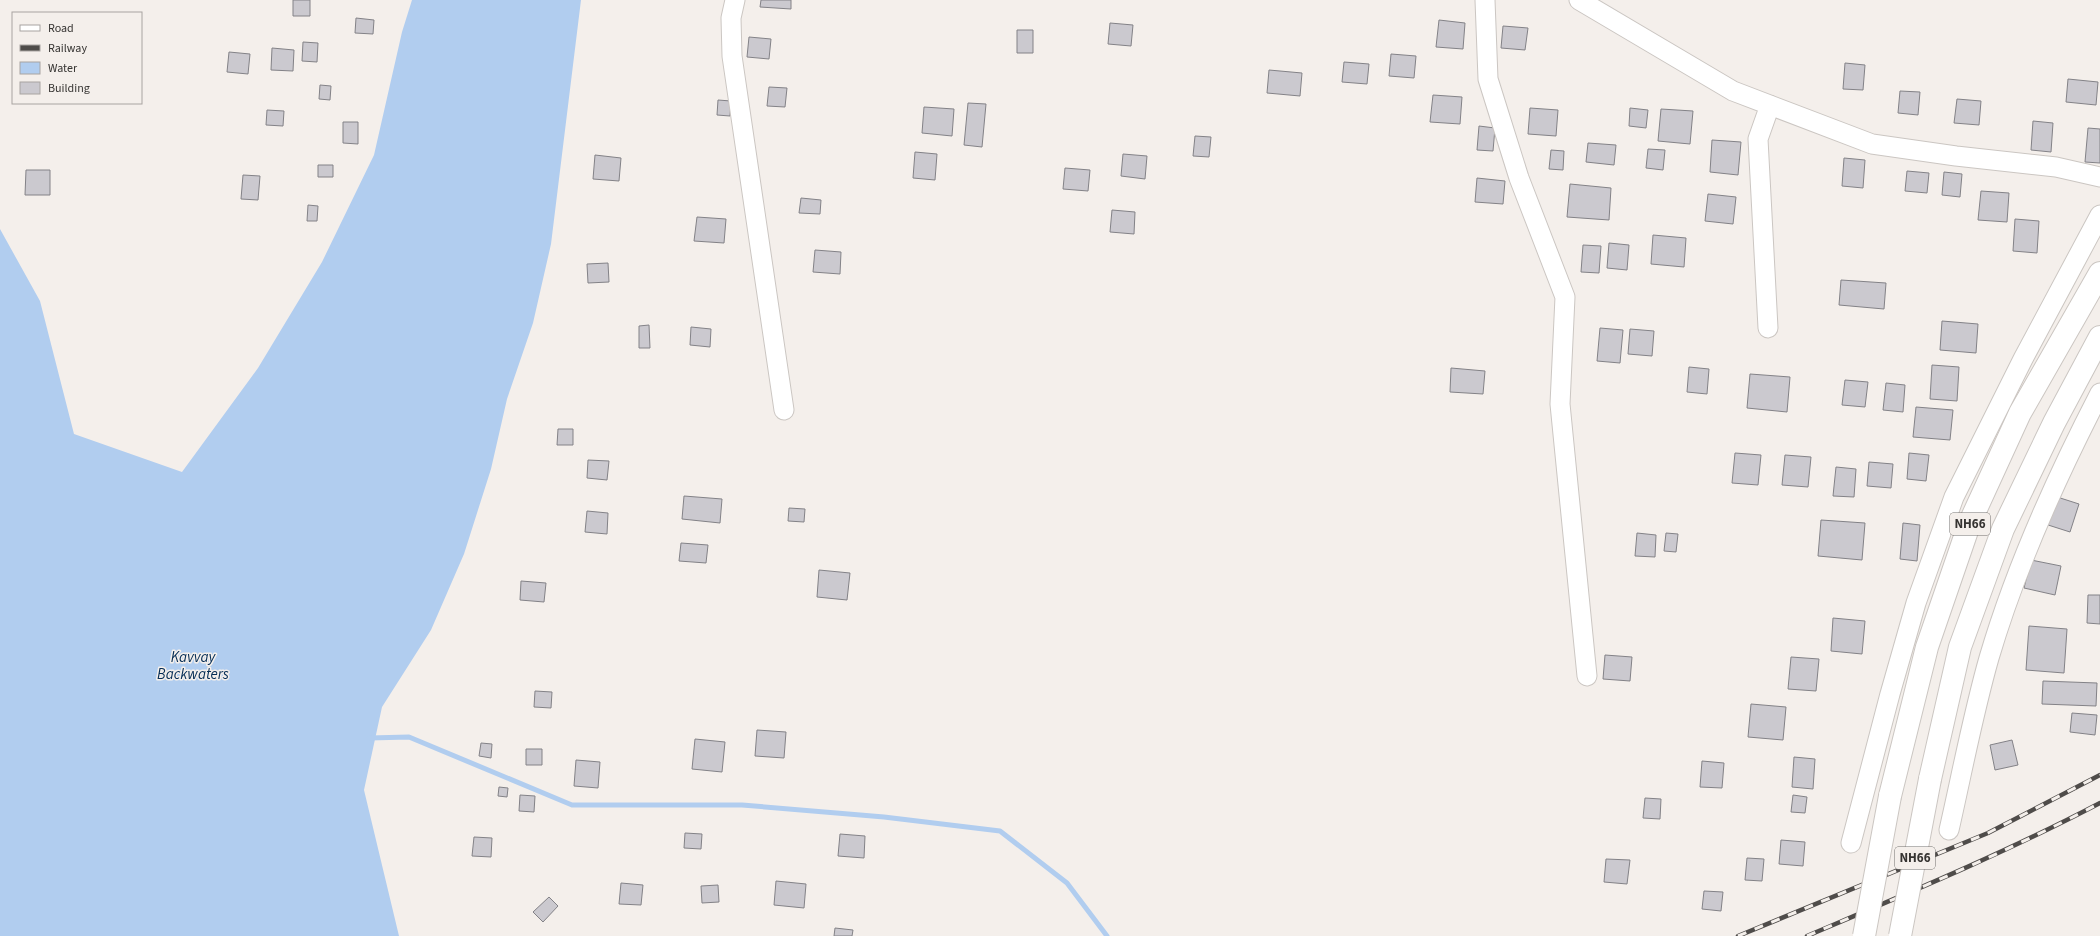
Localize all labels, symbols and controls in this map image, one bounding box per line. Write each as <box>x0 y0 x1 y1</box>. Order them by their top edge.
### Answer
legend <box>12 12 142 104</box>
text: Road <box>48 20 74 37</box>
text: Railway <box>48 40 87 57</box>
text: Water <box>48 60 78 77</box>
text: Building <box>48 80 90 97</box>
road number: NH66 <box>1950 513 1990 535</box>
water label: Kavvay Backwaters <box>157 647 229 685</box>
road number: NH66 <box>1895 847 1935 869</box>

